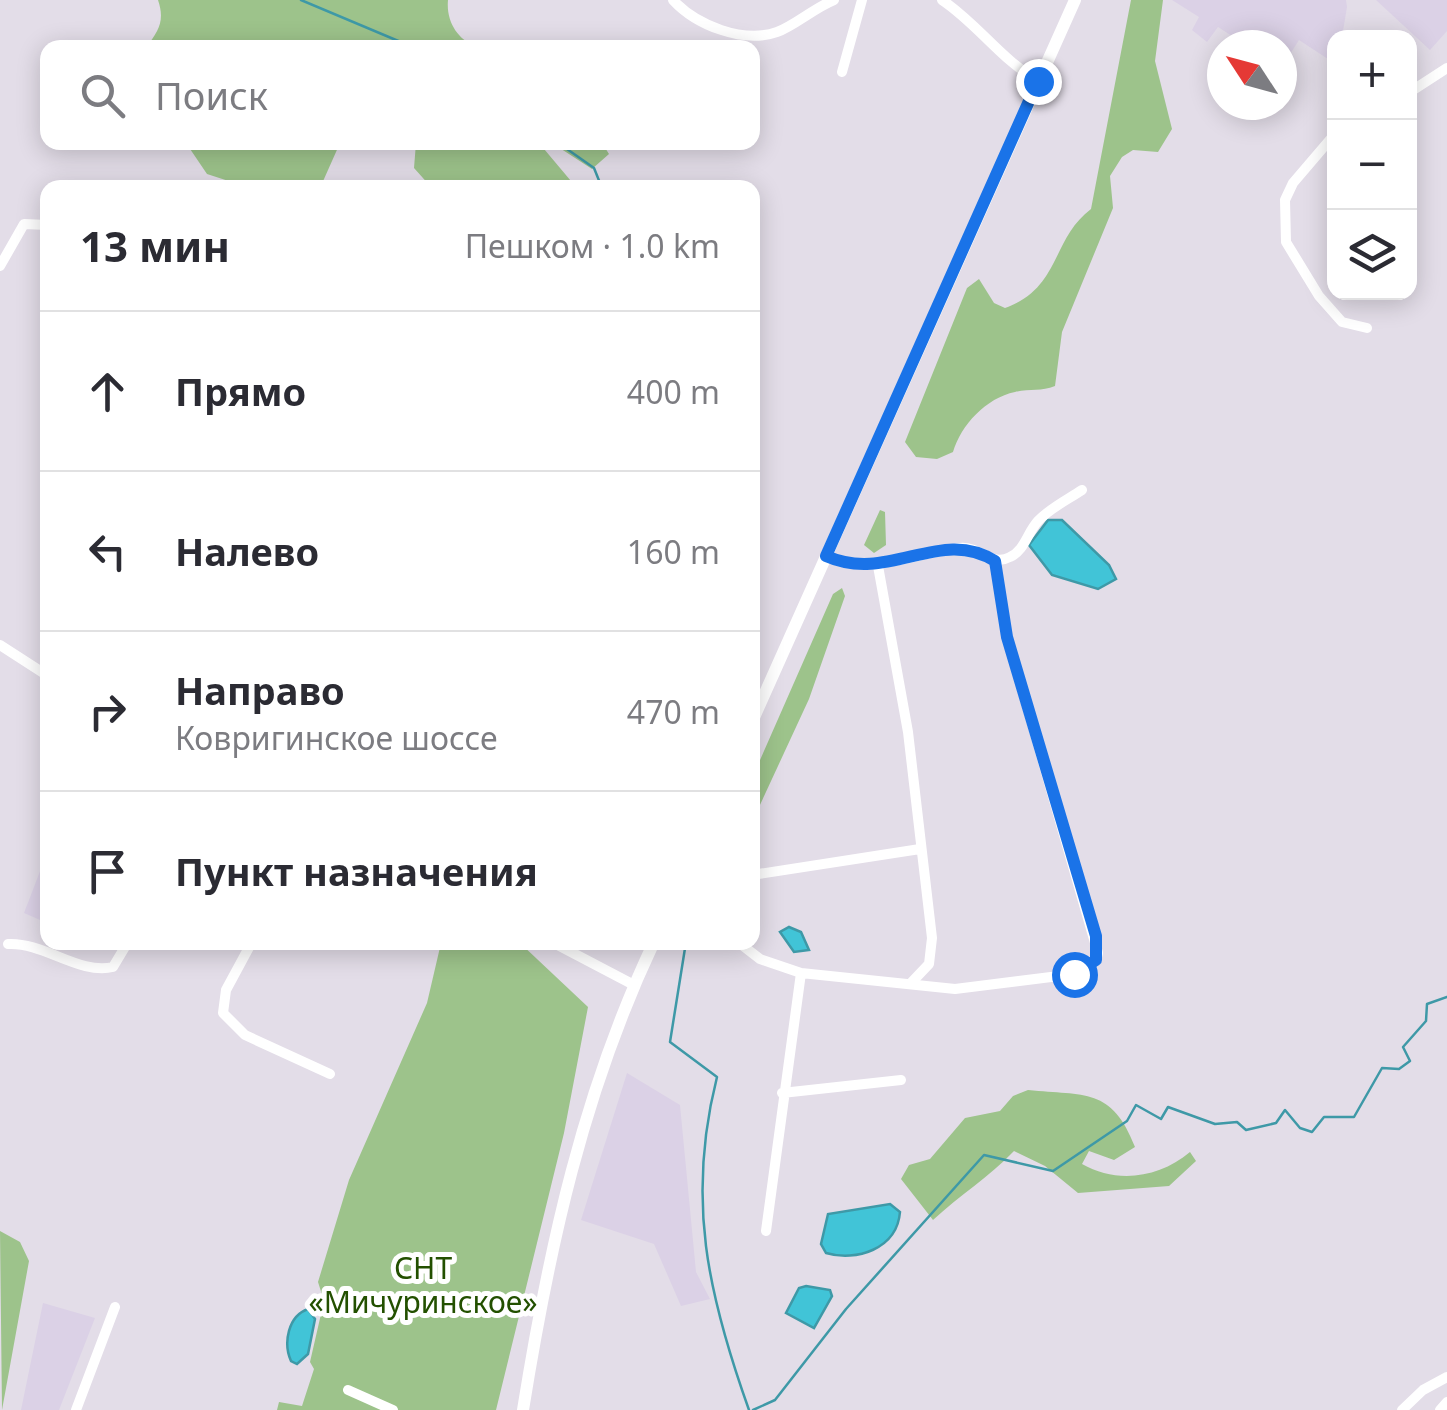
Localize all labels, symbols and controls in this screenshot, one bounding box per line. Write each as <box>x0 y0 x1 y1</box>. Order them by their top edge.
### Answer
north arrow <box>1207 30 1297 120</box>
map controls <box>1327 30 1417 300</box>
button: + <box>1327 30 1417 120</box>
search box <box>40 40 760 150</box>
route end <box>1016 59 1062 105</box>
icon: search <box>75 68 130 123</box>
text: Поиск <box>155 69 268 121</box>
button: − <box>1327 120 1417 210</box>
button: layers <box>1327 210 1417 300</box>
text: 13 мин <box>80 217 230 274</box>
text: Пешком · 1.0 km <box>465 224 720 267</box>
icon: ahead <box>80 364 135 419</box>
text: Прямо <box>175 365 306 417</box>
text: 400 m <box>627 370 720 413</box>
icon: left <box>80 524 135 579</box>
text: Налево <box>175 525 319 577</box>
text: 160 m <box>627 530 720 573</box>
text: Направо <box>175 664 345 716</box>
icon: right <box>80 684 135 739</box>
text: 470 m <box>627 690 720 733</box>
text: Ковригинское шоссе <box>175 716 498 759</box>
icon: arrive <box>80 844 135 899</box>
text: Пункт назначения <box>175 845 538 897</box>
route start <box>1052 952 1098 998</box>
park label: СНТ «Мичуринское» <box>308 1247 538 1322</box>

